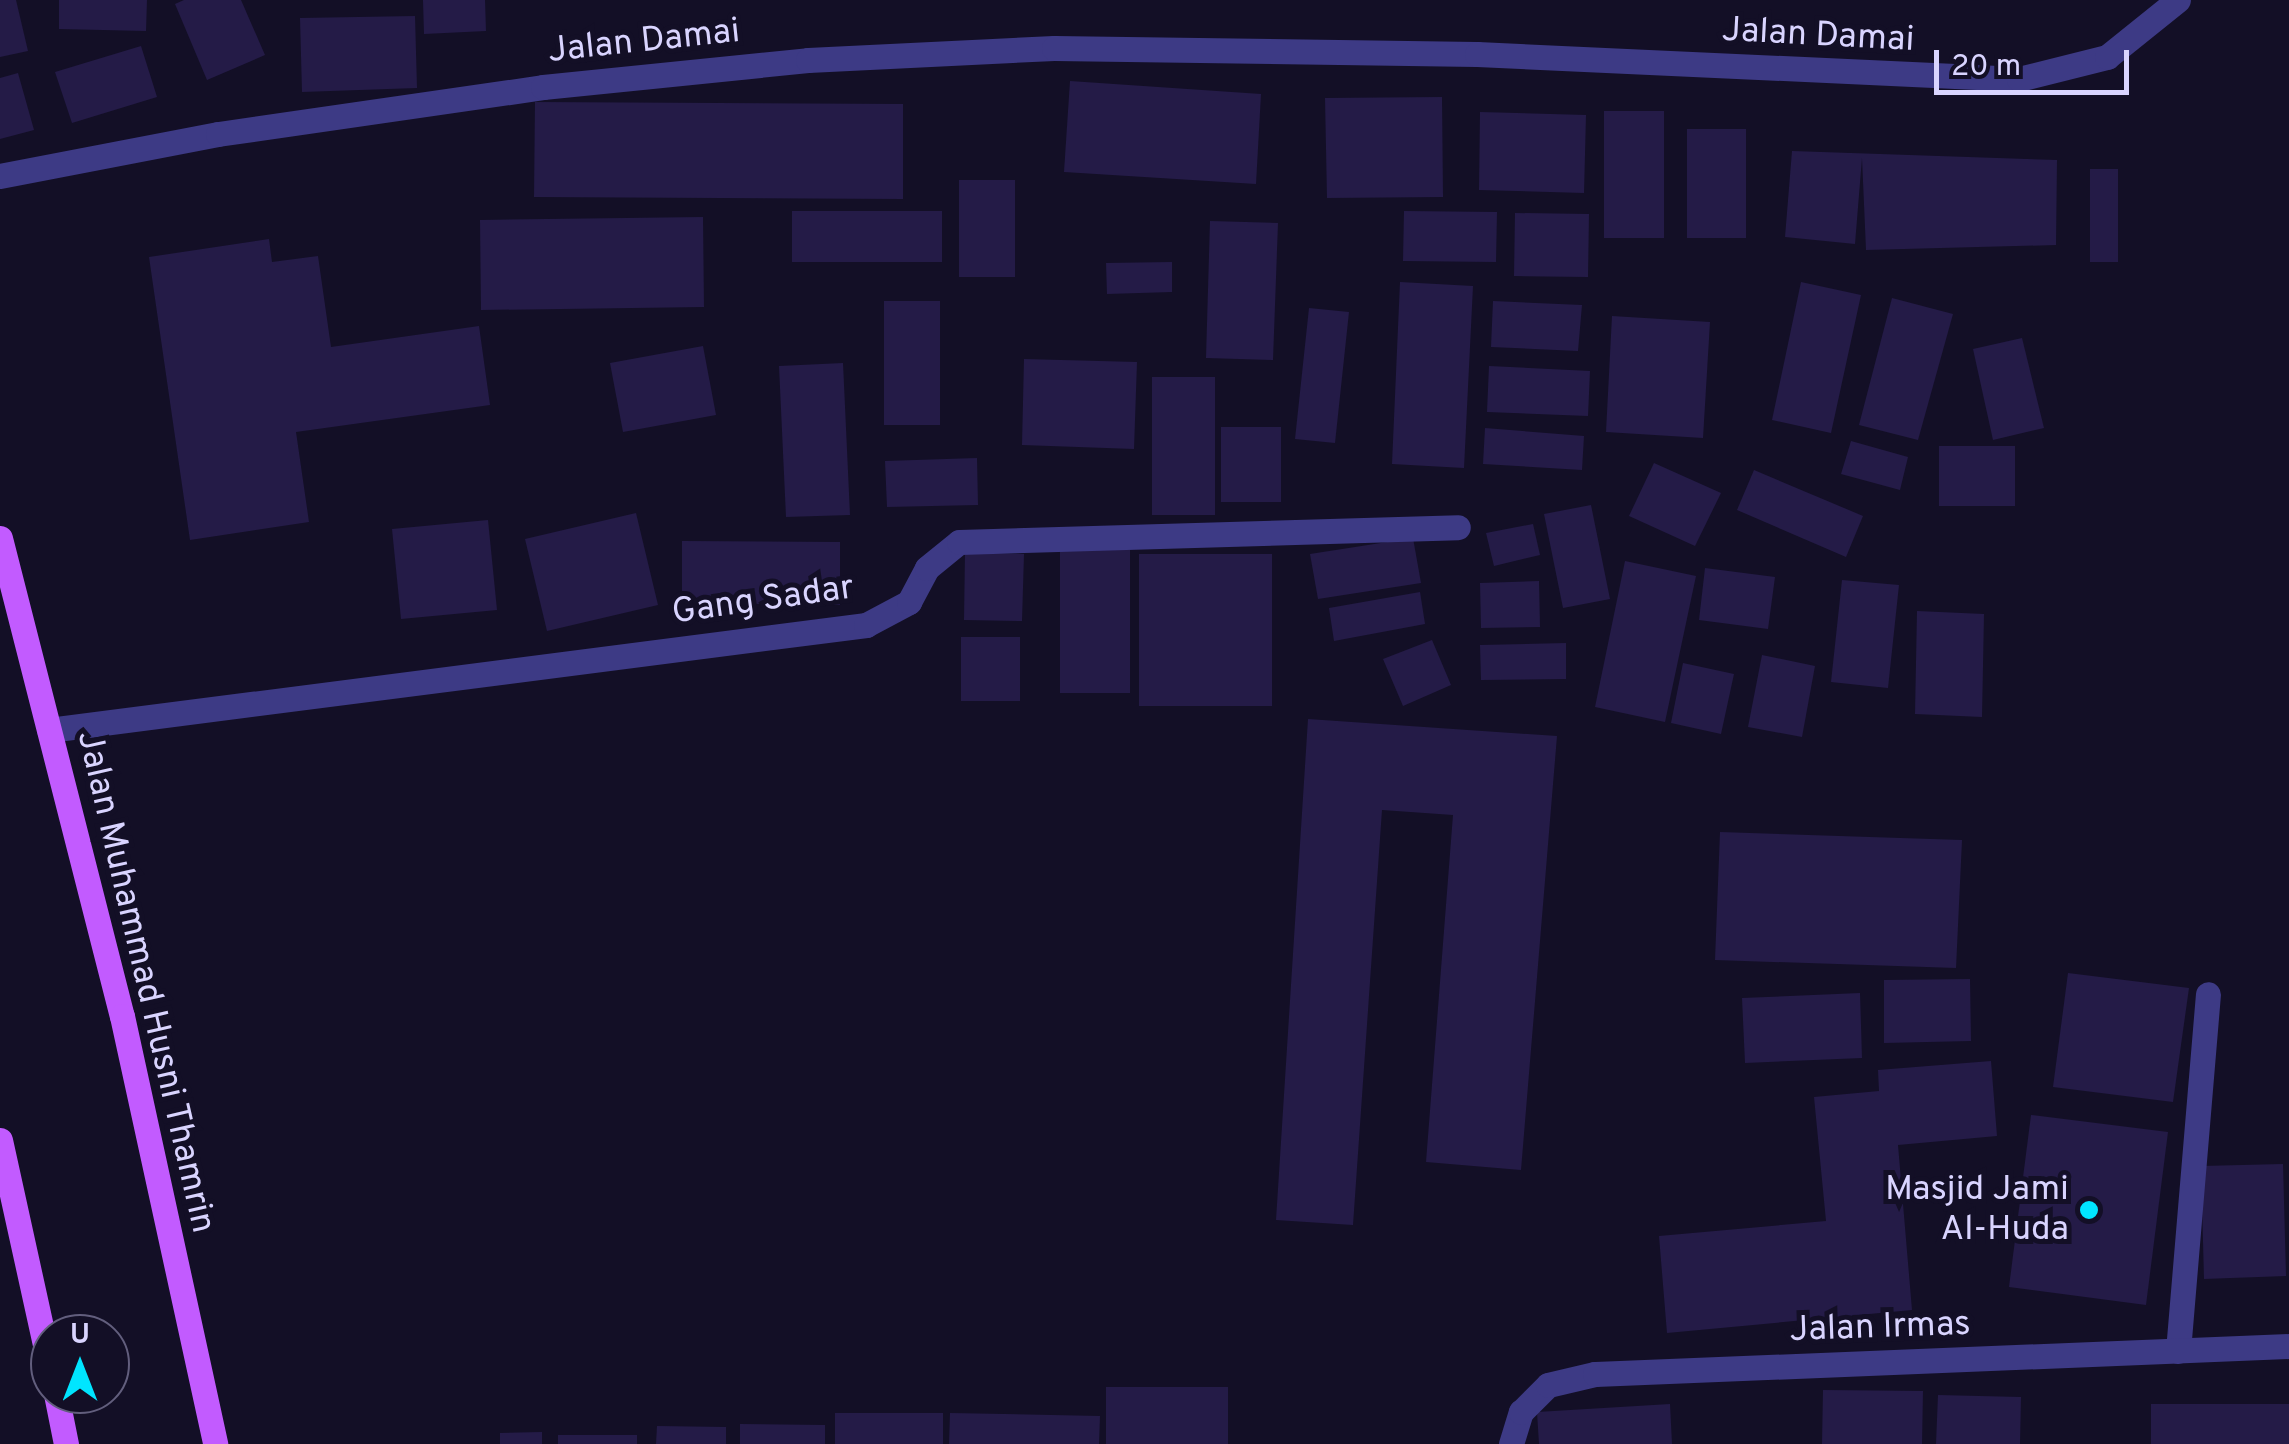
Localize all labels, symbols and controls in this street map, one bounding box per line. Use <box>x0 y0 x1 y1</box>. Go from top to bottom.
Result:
street label: Jalan Damai <box>1721 10 1915 62</box>
street label: Jalan Damai <box>546 11 742 73</box>
scale bar <box>1939 30 2134 92</box>
text: 20 m <box>1951 49 2021 86</box>
street label: Gang Sadar <box>669 567 857 635</box>
street label: Jalan Muhammad Husni Thamrin <box>67 726 223 1238</box>
place label: Masjid Jami Al-Huda <box>1885 1169 2069 1251</box>
marker: Masjid Jami Al-Huda <box>2078 1199 2100 1221</box>
street label: Jalan Irmas <box>1789 1304 1971 1352</box>
north arrow <box>30 1314 130 1414</box>
text: U <box>70 1318 90 1354</box>

